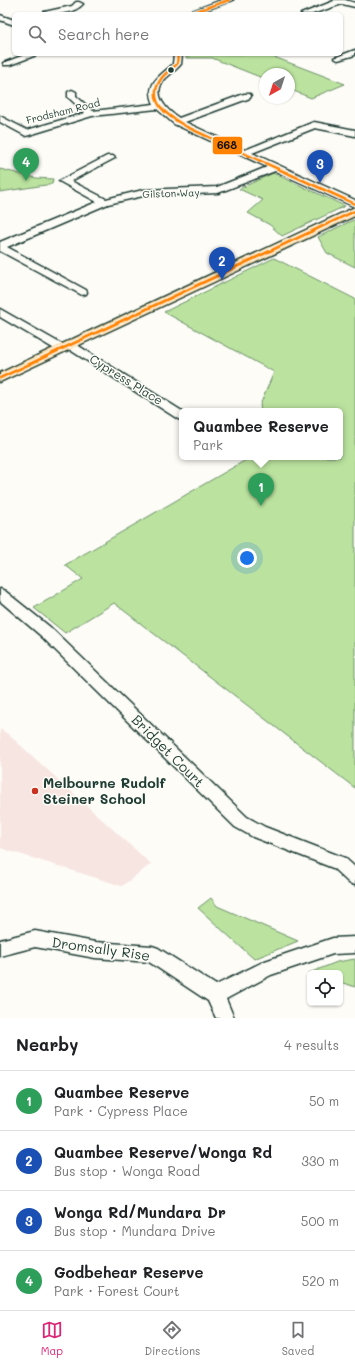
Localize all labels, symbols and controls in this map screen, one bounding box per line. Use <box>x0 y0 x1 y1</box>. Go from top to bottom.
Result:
search box <box>12 12 343 56</box>
icon: search <box>26 23 48 45</box>
text: Search here <box>58 24 149 44</box>
unlabelled marker <box>166 65 176 75</box>
north arrow <box>259 68 295 104</box>
street label: Frodsham Road <box>25 95 101 127</box>
line badge: 668 <box>212 136 243 155</box>
text: 668 <box>217 137 237 152</box>
pin: 4 <box>13 148 39 181</box>
pin: 3 <box>307 150 333 183</box>
street label: Gilston Way <box>142 185 200 201</box>
pin: 2 <box>209 247 235 280</box>
street label: Cypress Place <box>87 350 166 408</box>
popup <box>179 408 343 460</box>
text: Quambee Reserve <box>193 416 329 436</box>
text: Park <box>193 436 223 453</box>
pin: 1 <box>248 473 274 506</box>
your location <box>237 548 257 568</box>
street label: Bridget Court <box>128 710 209 791</box>
place label: Melbourne Rudolf Steiner School <box>43 773 166 808</box>
marker: Melbourne Rudolf Steiner School <box>30 786 40 796</box>
street label: Dromsally Rise <box>51 932 152 965</box>
map controls <box>307 970 343 1006</box>
button: locate <box>307 970 343 1006</box>
text: Nearby <box>16 1033 78 1055</box>
text: 4 results <box>284 1036 339 1053</box>
text: Quambee Reserve <box>54 1082 189 1102</box>
text: 1 <box>26 1092 32 1109</box>
text: 50 m <box>309 1092 339 1109</box>
text: Park · Cypress Place <box>54 1102 188 1119</box>
text: Quambee Reserve/Wonga Rd <box>54 1142 272 1162</box>
text: 2 <box>25 1152 33 1169</box>
text: 330 m <box>301 1152 339 1169</box>
text: Bus stop · Wonga Road <box>54 1162 200 1179</box>
text: Wonga Rd/Mundara Dr <box>54 1202 226 1222</box>
text: 3 <box>25 1212 33 1229</box>
text: 500 m <box>301 1212 339 1229</box>
text: Bus stop · Mundara Drive <box>54 1222 216 1239</box>
text: Godbehear Reserve <box>54 1262 203 1282</box>
text: 4 <box>25 1272 33 1289</box>
text: 520 m <box>302 1272 339 1289</box>
text: Park · Forest Court <box>54 1282 180 1299</box>
tab: Map <box>41 1319 63 1358</box>
tab: Directions <box>144 1319 200 1358</box>
tab: Saved <box>282 1319 314 1358</box>

